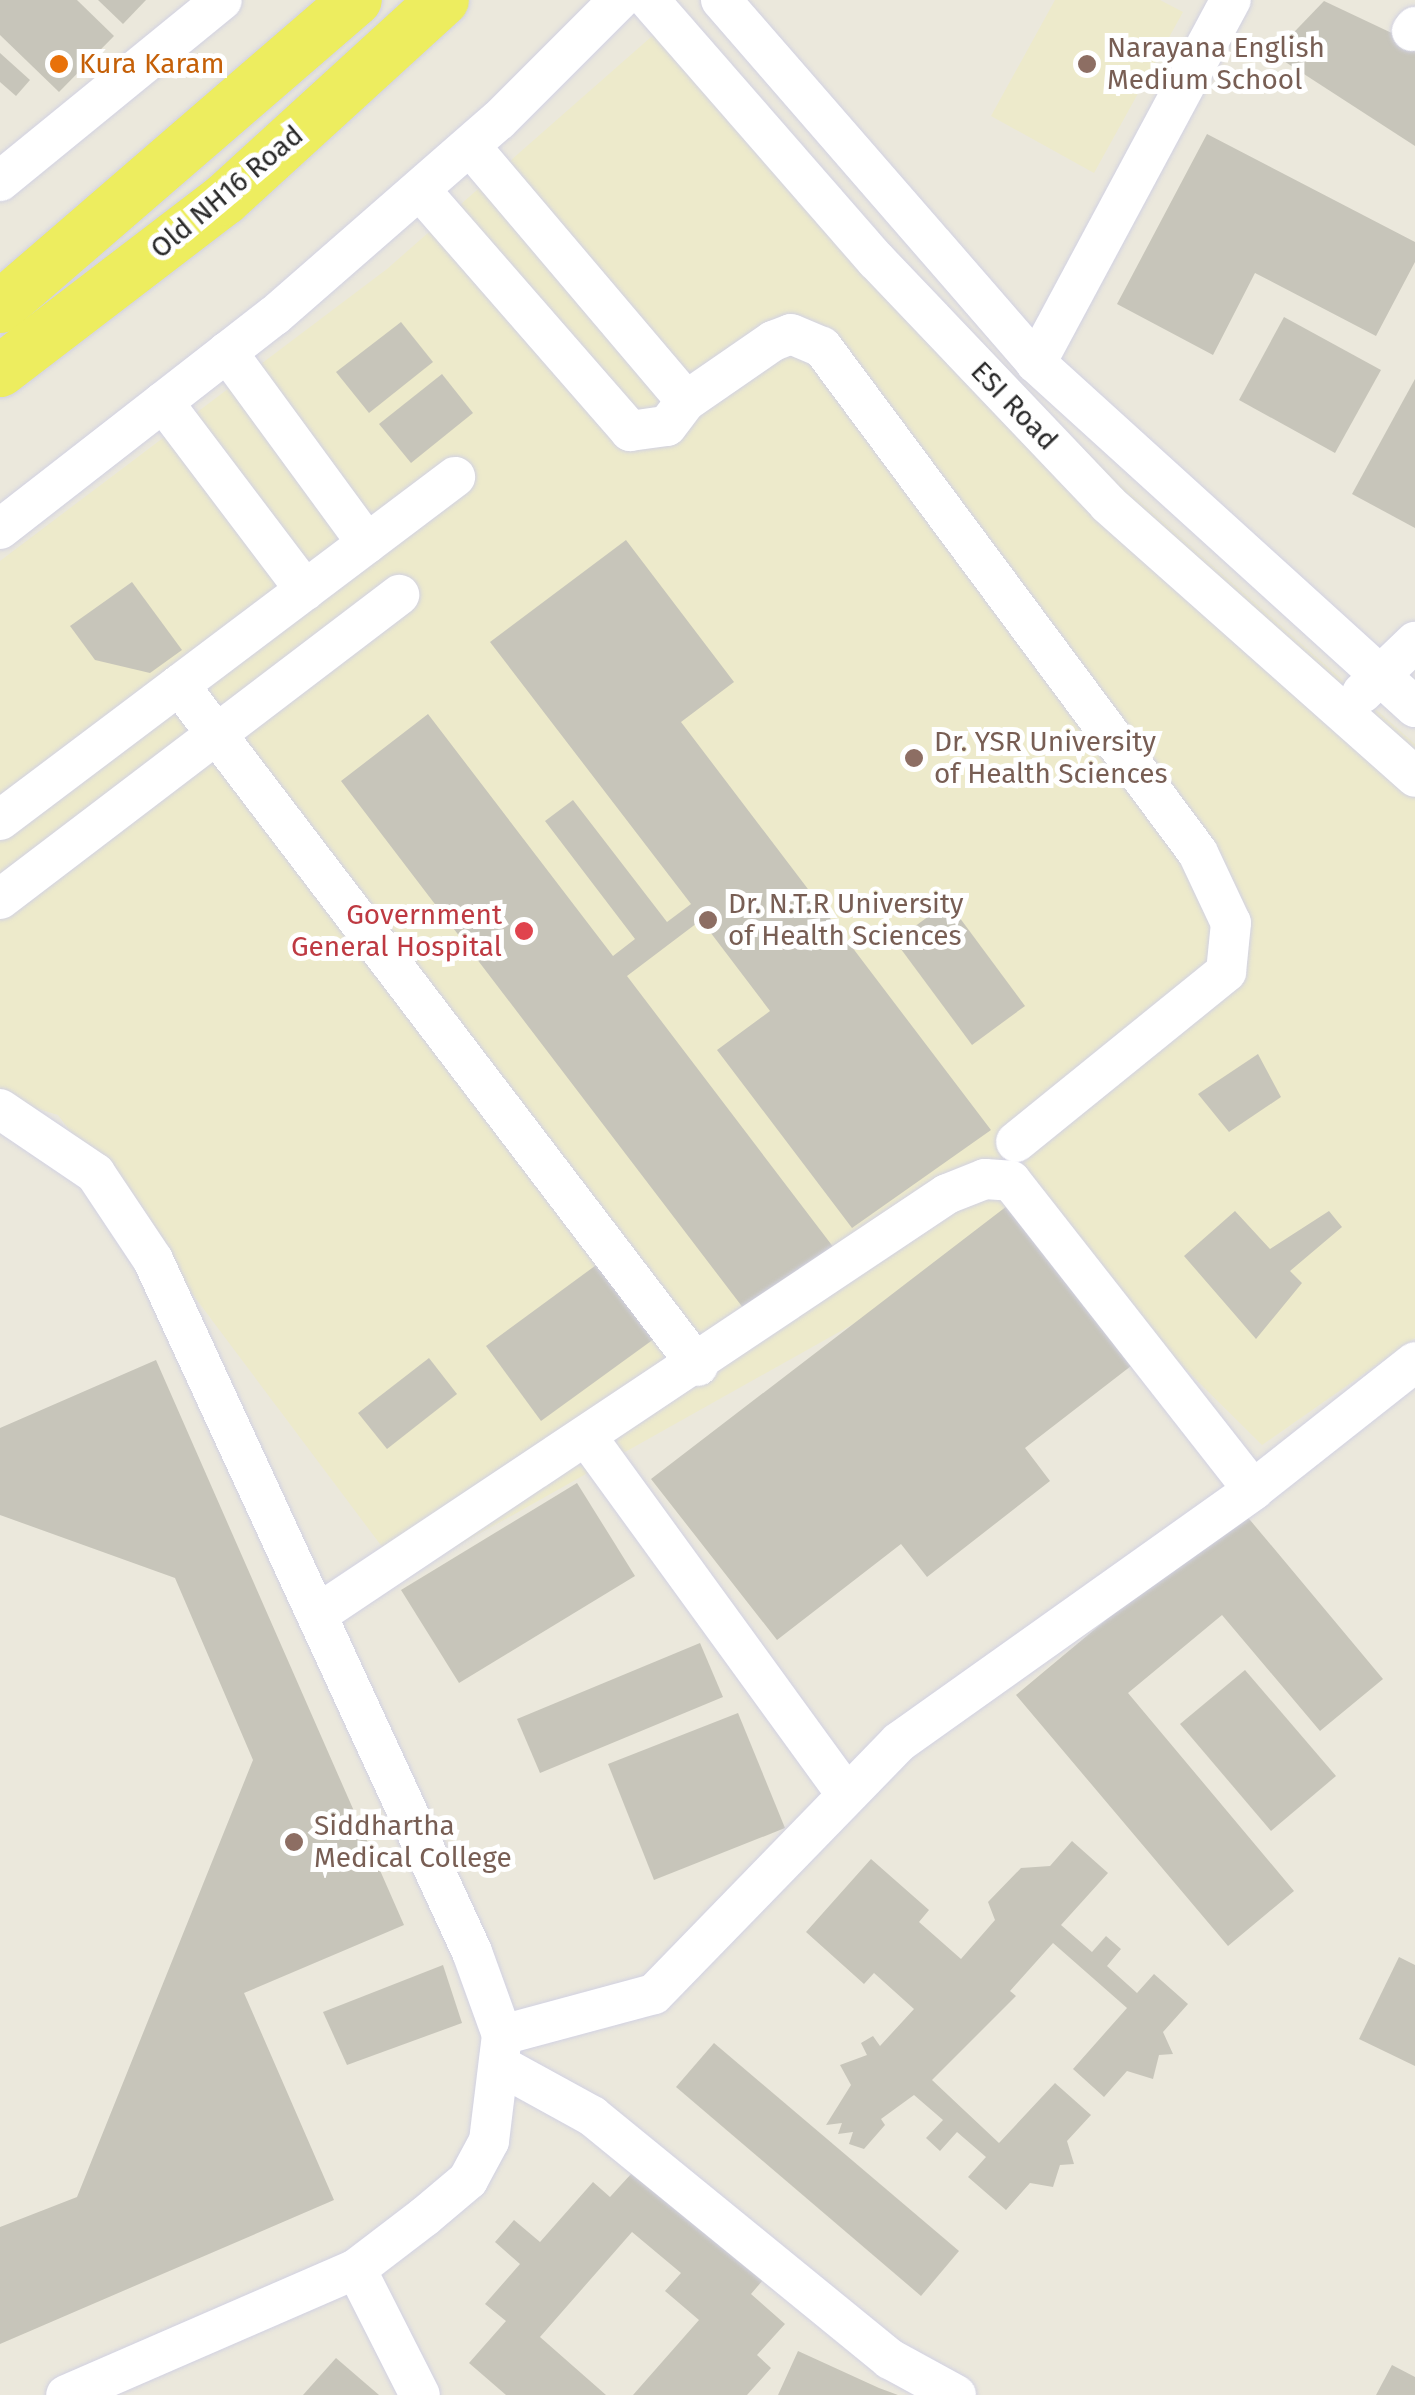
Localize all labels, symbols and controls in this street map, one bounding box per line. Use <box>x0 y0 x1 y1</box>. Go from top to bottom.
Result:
place label: Narayana English Medium School <box>1107 31 1325 97</box>
place label: Kura Karam <box>79 47 225 81</box>
marker: Kura Karam <box>48 53 70 75</box>
marker: Narayana English Medium School <box>1076 53 1098 75</box>
street label: Old NH16 Road <box>144 118 310 266</box>
street label: ESI Road <box>964 355 1064 457</box>
place label: Dr. YSR University of Health Sciences <box>934 725 1168 791</box>
marker: Dr. YSR University of Health Sciences <box>903 747 925 769</box>
place label: Dr. N.T.R University of Health Sciences <box>728 887 964 953</box>
place label: Government General Hospital <box>291 898 502 964</box>
marker: Dr. N.T.R University of Health Sciences <box>697 909 719 931</box>
marker: Government General Hospital <box>511 918 537 944</box>
place label: Siddhartha Medical College <box>314 1809 512 1875</box>
marker: Siddhartha Medical College <box>283 1831 305 1853</box>

